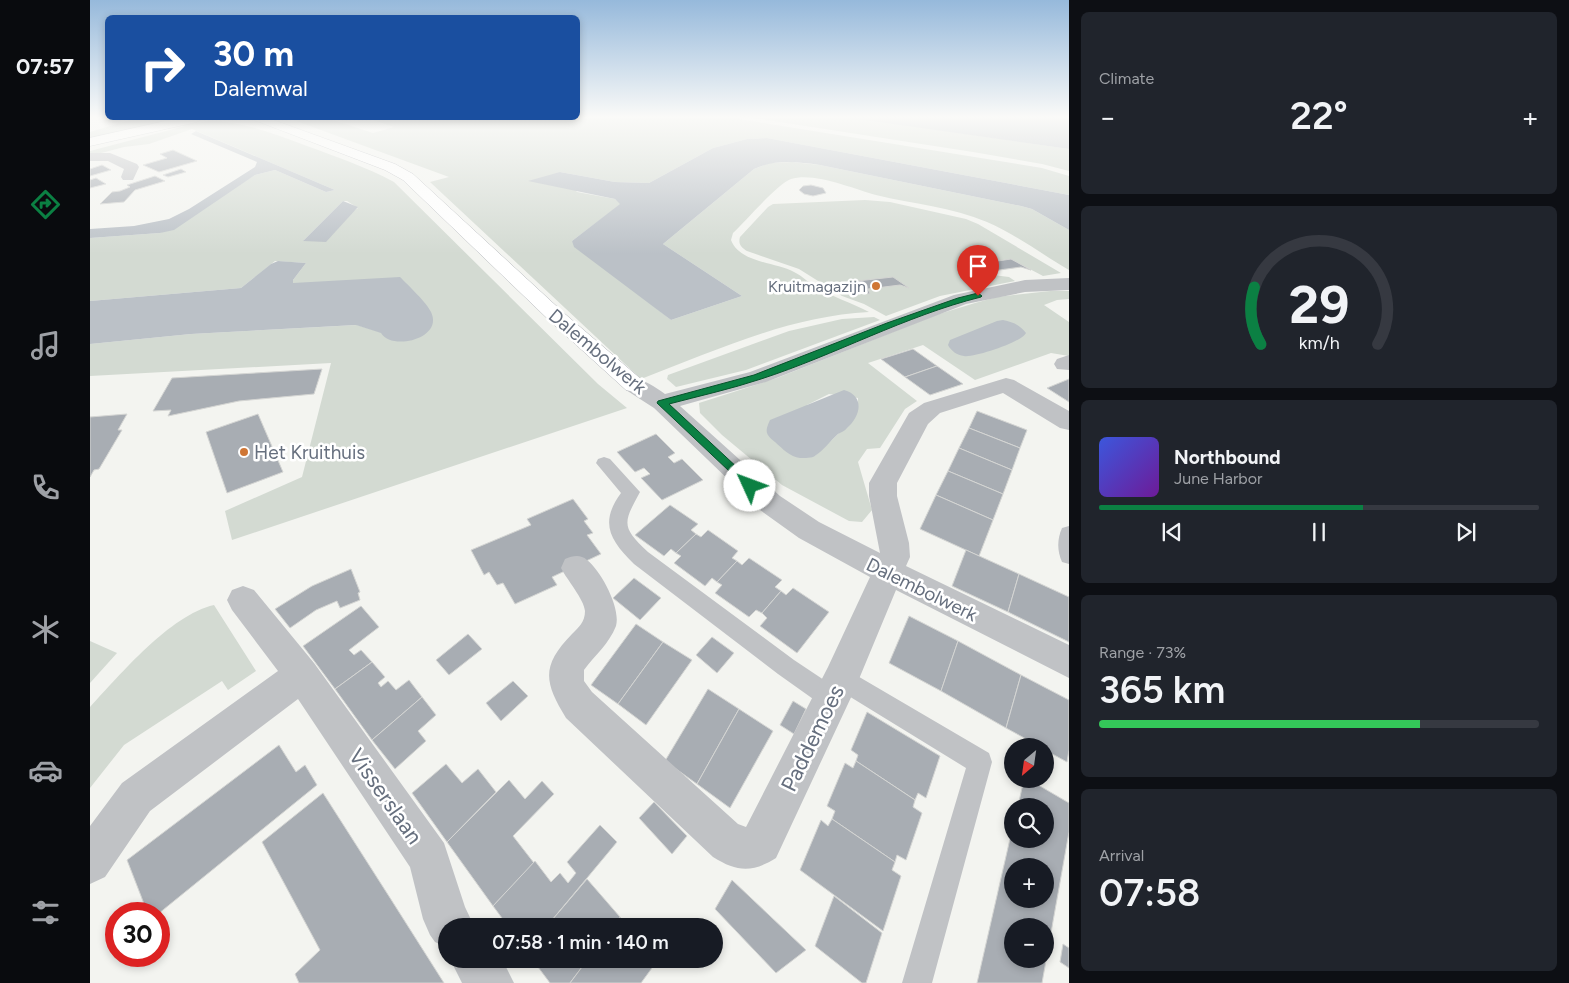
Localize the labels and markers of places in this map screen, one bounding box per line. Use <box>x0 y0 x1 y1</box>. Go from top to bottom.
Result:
pin <box>957 245 999 296</box>
place label: Kruitmagazijn <box>768 277 866 296</box>
marker: Kruitmagazijn <box>870 280 882 292</box>
place label: Het Kruithuis <box>254 441 365 464</box>
marker: Het Kruithuis <box>238 446 250 458</box>

